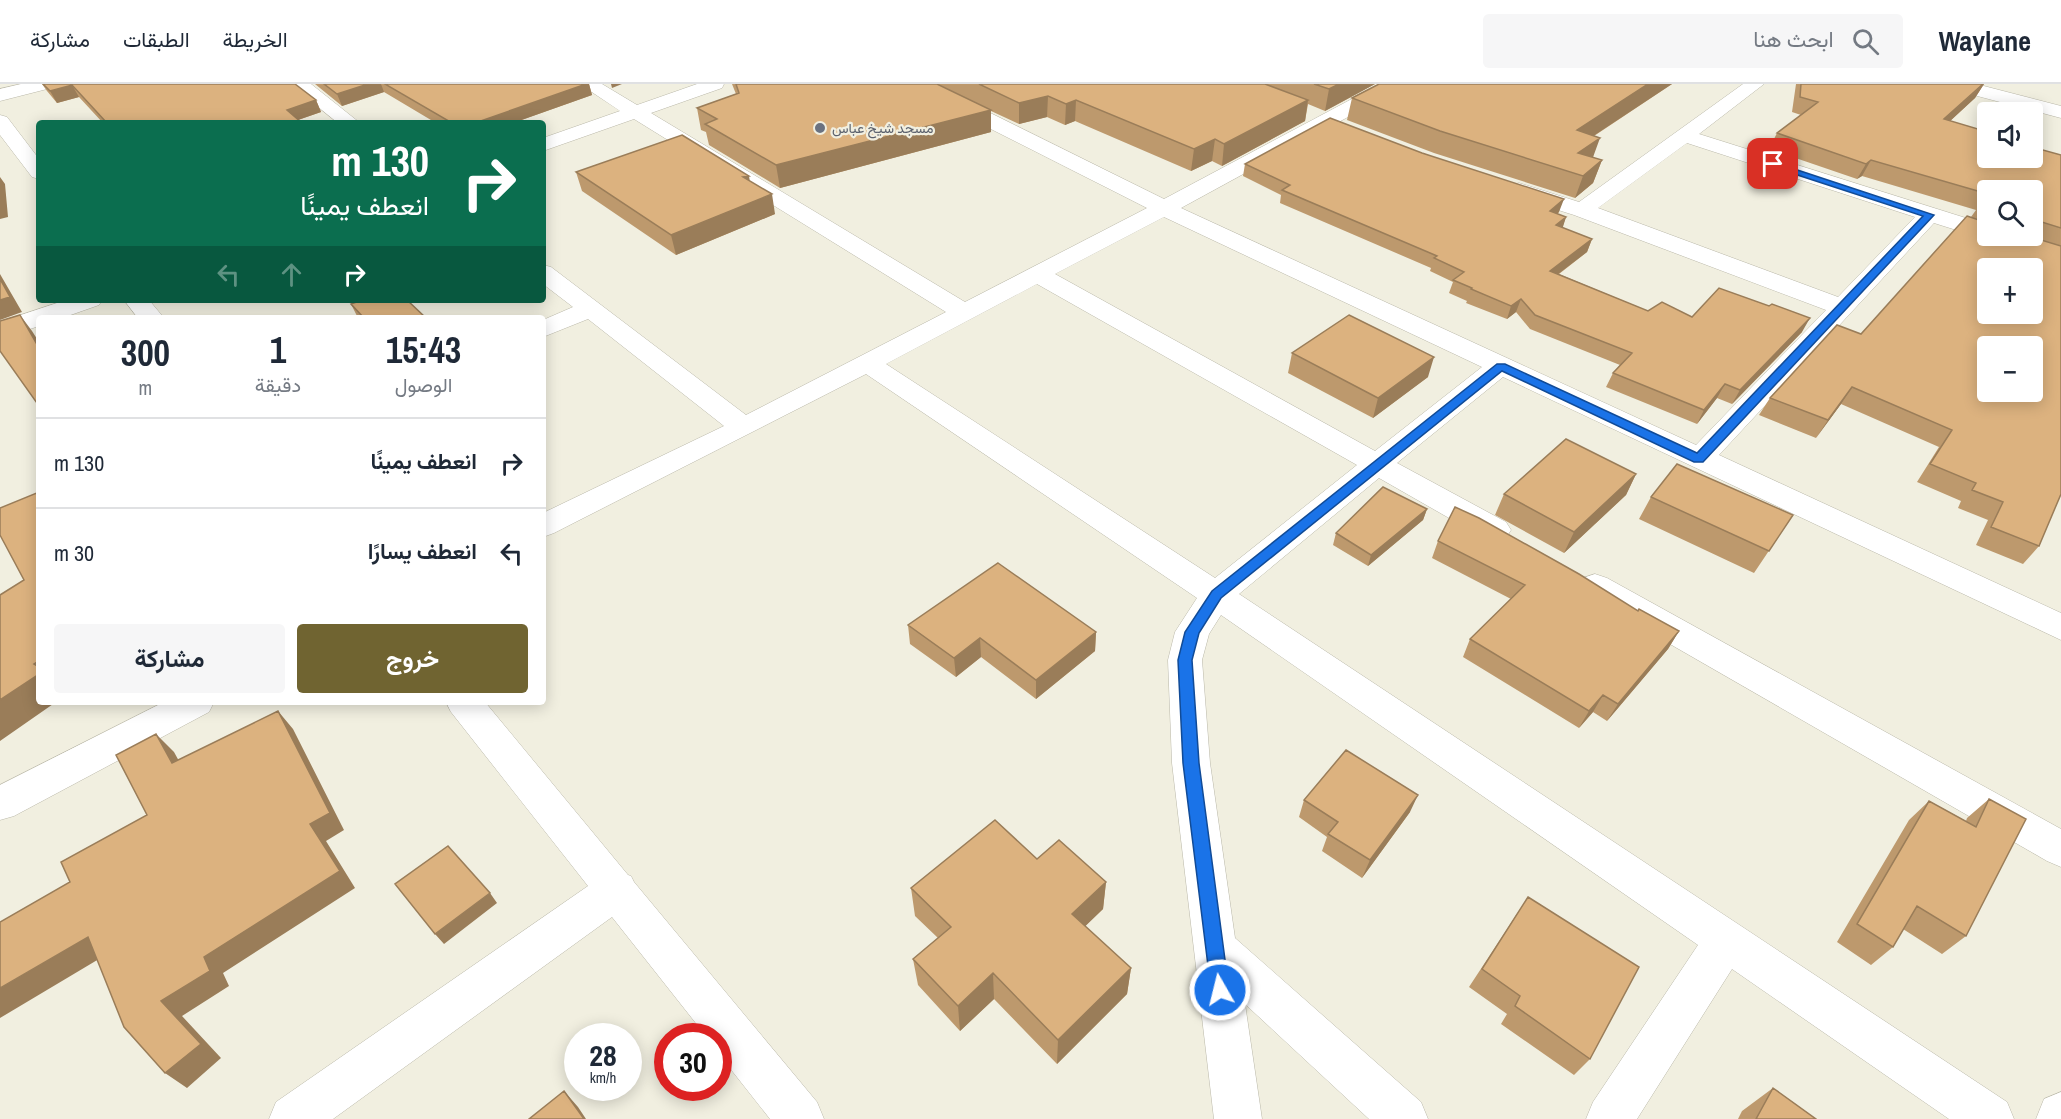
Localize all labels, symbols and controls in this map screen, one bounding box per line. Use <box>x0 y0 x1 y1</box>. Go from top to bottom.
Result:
search box <box>1483 14 1903 68</box>
text: Waylane <box>1939 22 2031 60</box>
text: ابحث هنا <box>1753 24 1834 54</box>
text: مشاركة <box>30 25 90 54</box>
text: الطبقات <box>123 25 190 54</box>
text: الخريطة <box>223 25 288 54</box>
icon: search <box>1849 25 1882 58</box>
map controls <box>1977 102 2043 402</box>
button: sound <box>1977 102 2043 168</box>
place label: مسجد شيخ عباس <box>832 119 934 139</box>
marker: مسجد شيخ عباس <box>813 121 827 135</box>
text: 130 m <box>331 133 429 189</box>
pin <box>1747 138 1798 189</box>
icon: right <box>450 144 528 222</box>
icon: arrive <box>1756 147 1789 180</box>
button: search <box>1977 180 2043 246</box>
text: انعطف يمينًا <box>300 187 429 223</box>
icon: left <box>212 258 245 291</box>
icon: ahead <box>275 258 308 291</box>
icon: right <box>338 258 371 291</box>
button: + <box>1977 258 2043 324</box>
text: 1 <box>270 326 286 374</box>
text: 15:43 <box>386 326 461 374</box>
text: 300 <box>121 329 170 377</box>
button: − <box>1977 336 2043 402</box>
text: دقيقة <box>255 371 301 398</box>
text: الوصول <box>395 371 452 398</box>
text: m <box>139 374 152 401</box>
text: انعطف يمينًا <box>371 446 477 476</box>
icon: right <box>495 447 528 480</box>
text: 130 m <box>54 448 104 478</box>
text: انعطف يسارًا <box>368 536 477 566</box>
icon: left <box>495 537 528 570</box>
text: 30 m <box>54 538 94 568</box>
button: مشاركة <box>54 624 285 693</box>
button: خروج <box>297 624 528 693</box>
position arrow <box>1188 958 1252 1022</box>
speed limit sign: 30 <box>654 1023 732 1101</box>
text: 28 <box>589 1035 617 1075</box>
text: km/h <box>590 1067 616 1088</box>

